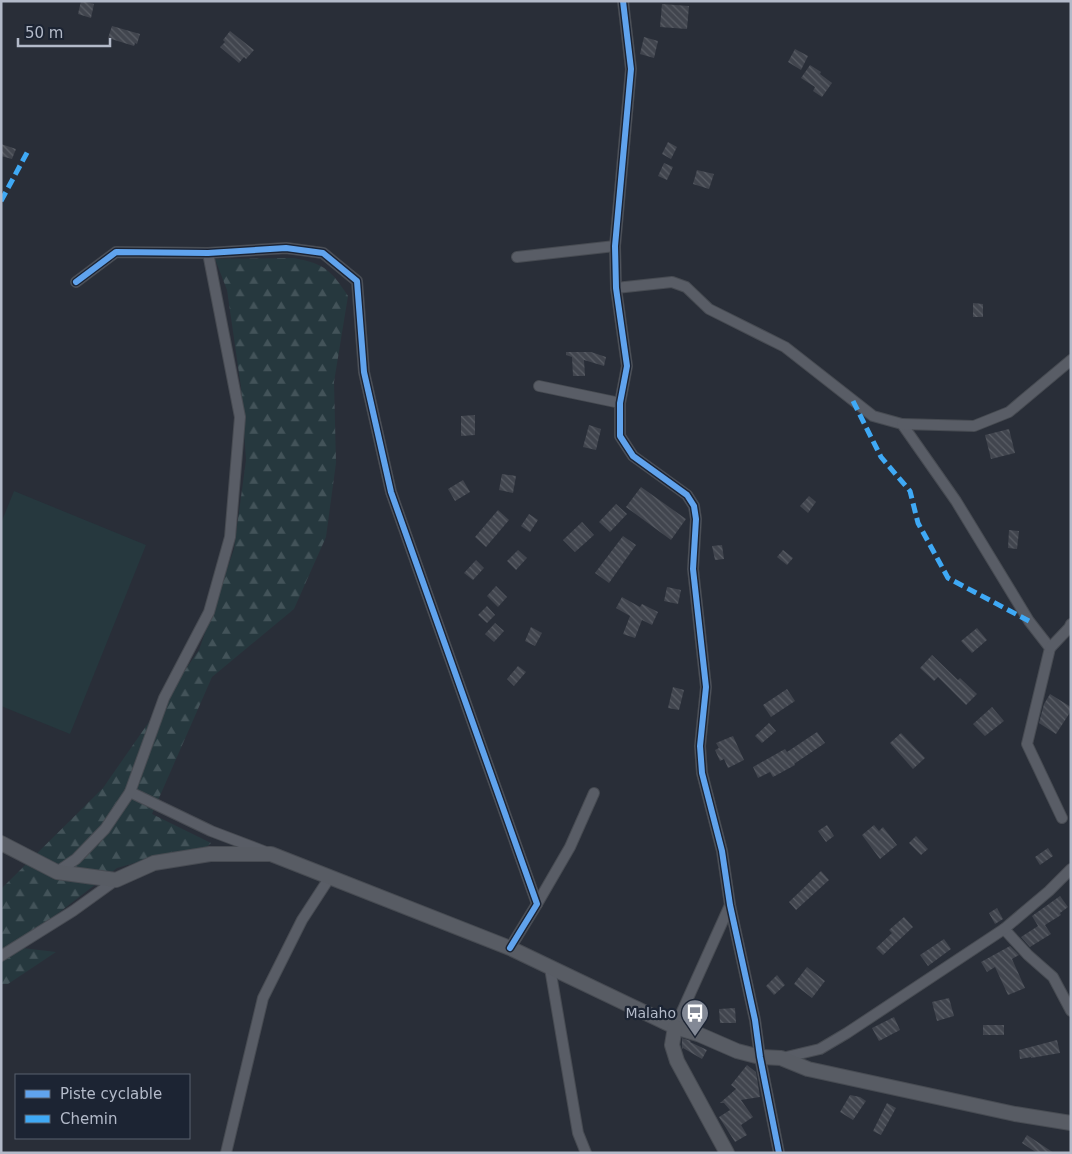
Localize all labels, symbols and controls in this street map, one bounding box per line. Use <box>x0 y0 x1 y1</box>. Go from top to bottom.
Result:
scale bar <box>18 15 110 47</box>
text: 50 m <box>25 24 63 42</box>
bus stop icon: Malaho <box>680 998 710 1037</box>
place label: Malaho <box>625 1005 676 1021</box>
legend <box>15 1074 190 1139</box>
text: Piste cyclable <box>60 1085 162 1103</box>
text: Chemin <box>60 1110 118 1128</box>

